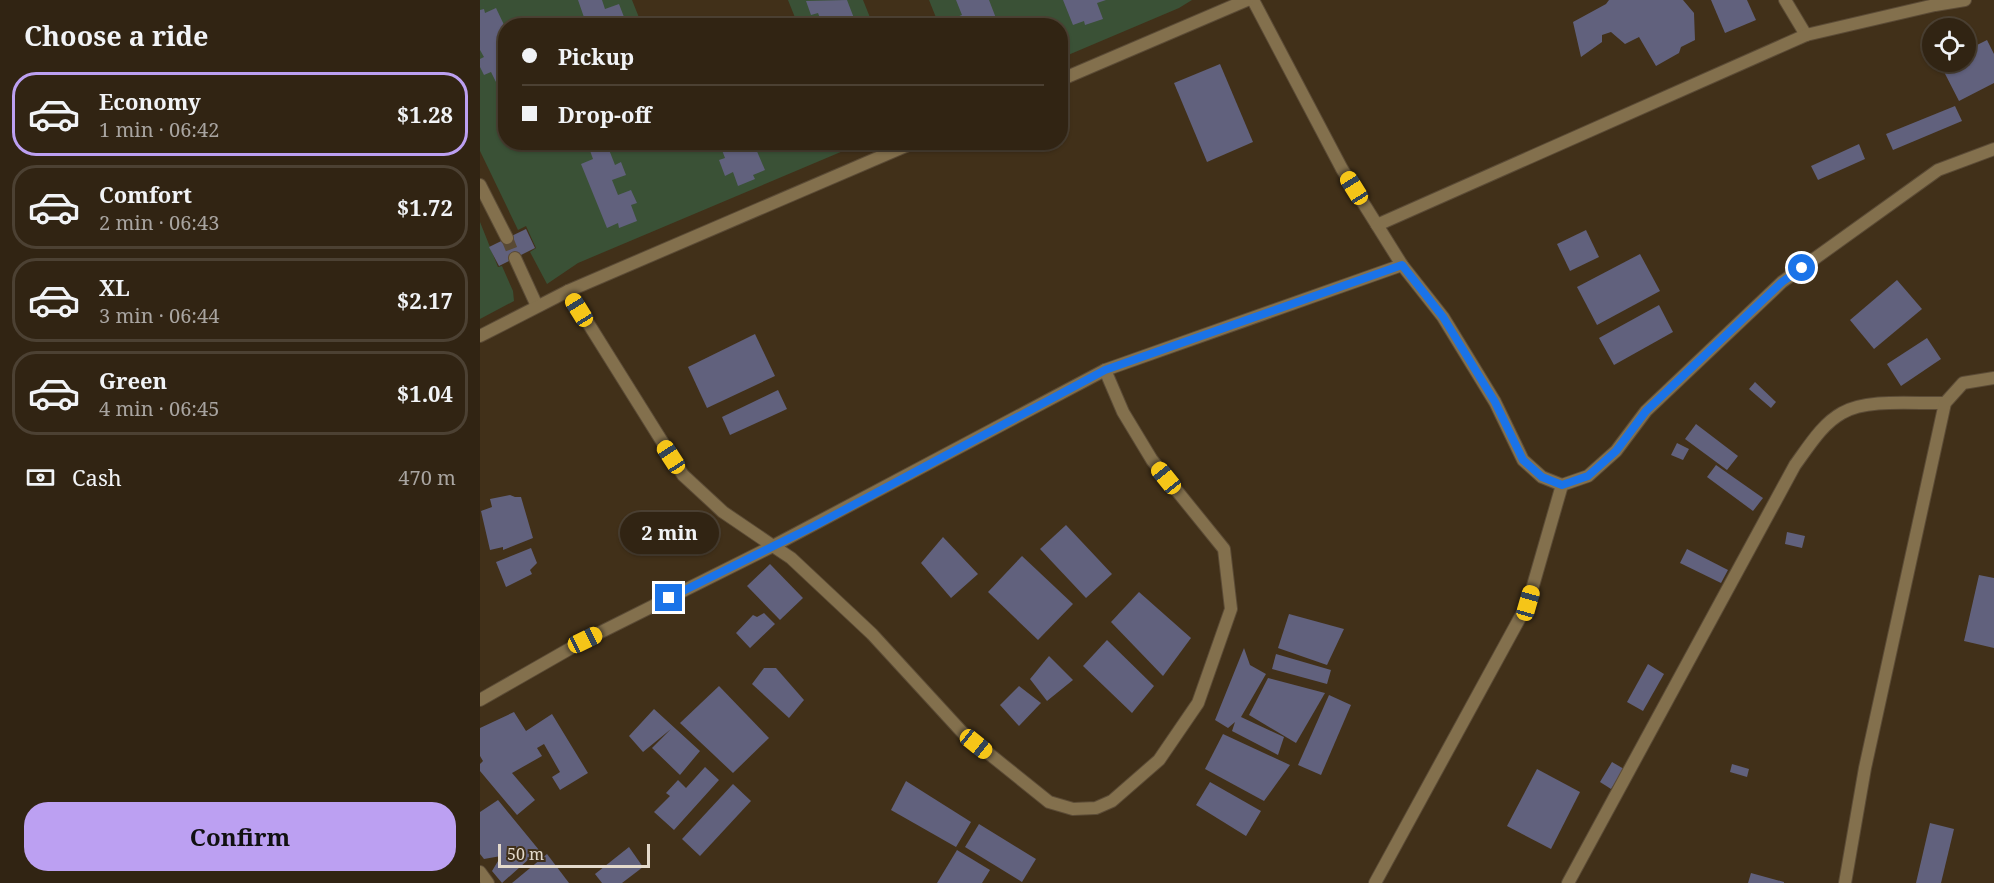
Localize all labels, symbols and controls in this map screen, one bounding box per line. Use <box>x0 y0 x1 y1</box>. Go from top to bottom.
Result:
text: Choose a ride <box>24 17 209 54</box>
map controls <box>1922 18 1976 72</box>
button: locate <box>1922 18 1976 72</box>
text: Pickup <box>558 41 634 71</box>
text: Economy <box>99 86 201 116</box>
icon: car <box>27 87 81 141</box>
text: $1.28 <box>397 99 453 129</box>
text: Drop-off <box>558 99 651 129</box>
text: 1 min · 06:42 <box>99 116 219 143</box>
car <box>1337 168 1371 208</box>
text: Comfort <box>99 179 192 209</box>
icon: car <box>27 180 81 234</box>
text: $1.72 <box>397 192 453 222</box>
text: 2 min · 06:43 <box>99 209 219 236</box>
route start <box>1788 254 1815 281</box>
text: XL <box>99 272 130 302</box>
icon: car <box>27 273 81 327</box>
text: $2.17 <box>397 285 453 315</box>
car <box>562 290 596 330</box>
text: 3 min · 06:44 <box>99 302 219 329</box>
text: Green <box>99 365 167 395</box>
icon: car <box>27 366 81 420</box>
text: $1.04 <box>397 378 453 408</box>
text: 4 min · 06:45 <box>99 395 219 422</box>
car <box>654 437 688 477</box>
car <box>1148 458 1184 498</box>
icon: cash <box>24 461 57 494</box>
text: Cash <box>72 462 122 492</box>
text: 470 m <box>398 464 456 491</box>
callout: 2 min <box>620 511 718 553</box>
text: 2 min <box>641 519 698 546</box>
car <box>1514 583 1542 623</box>
route end <box>655 584 682 611</box>
car <box>565 624 605 656</box>
car <box>956 726 996 762</box>
button: Confirm <box>24 802 456 871</box>
scale bar <box>498 841 650 868</box>
text: 50 m <box>507 843 544 865</box>

